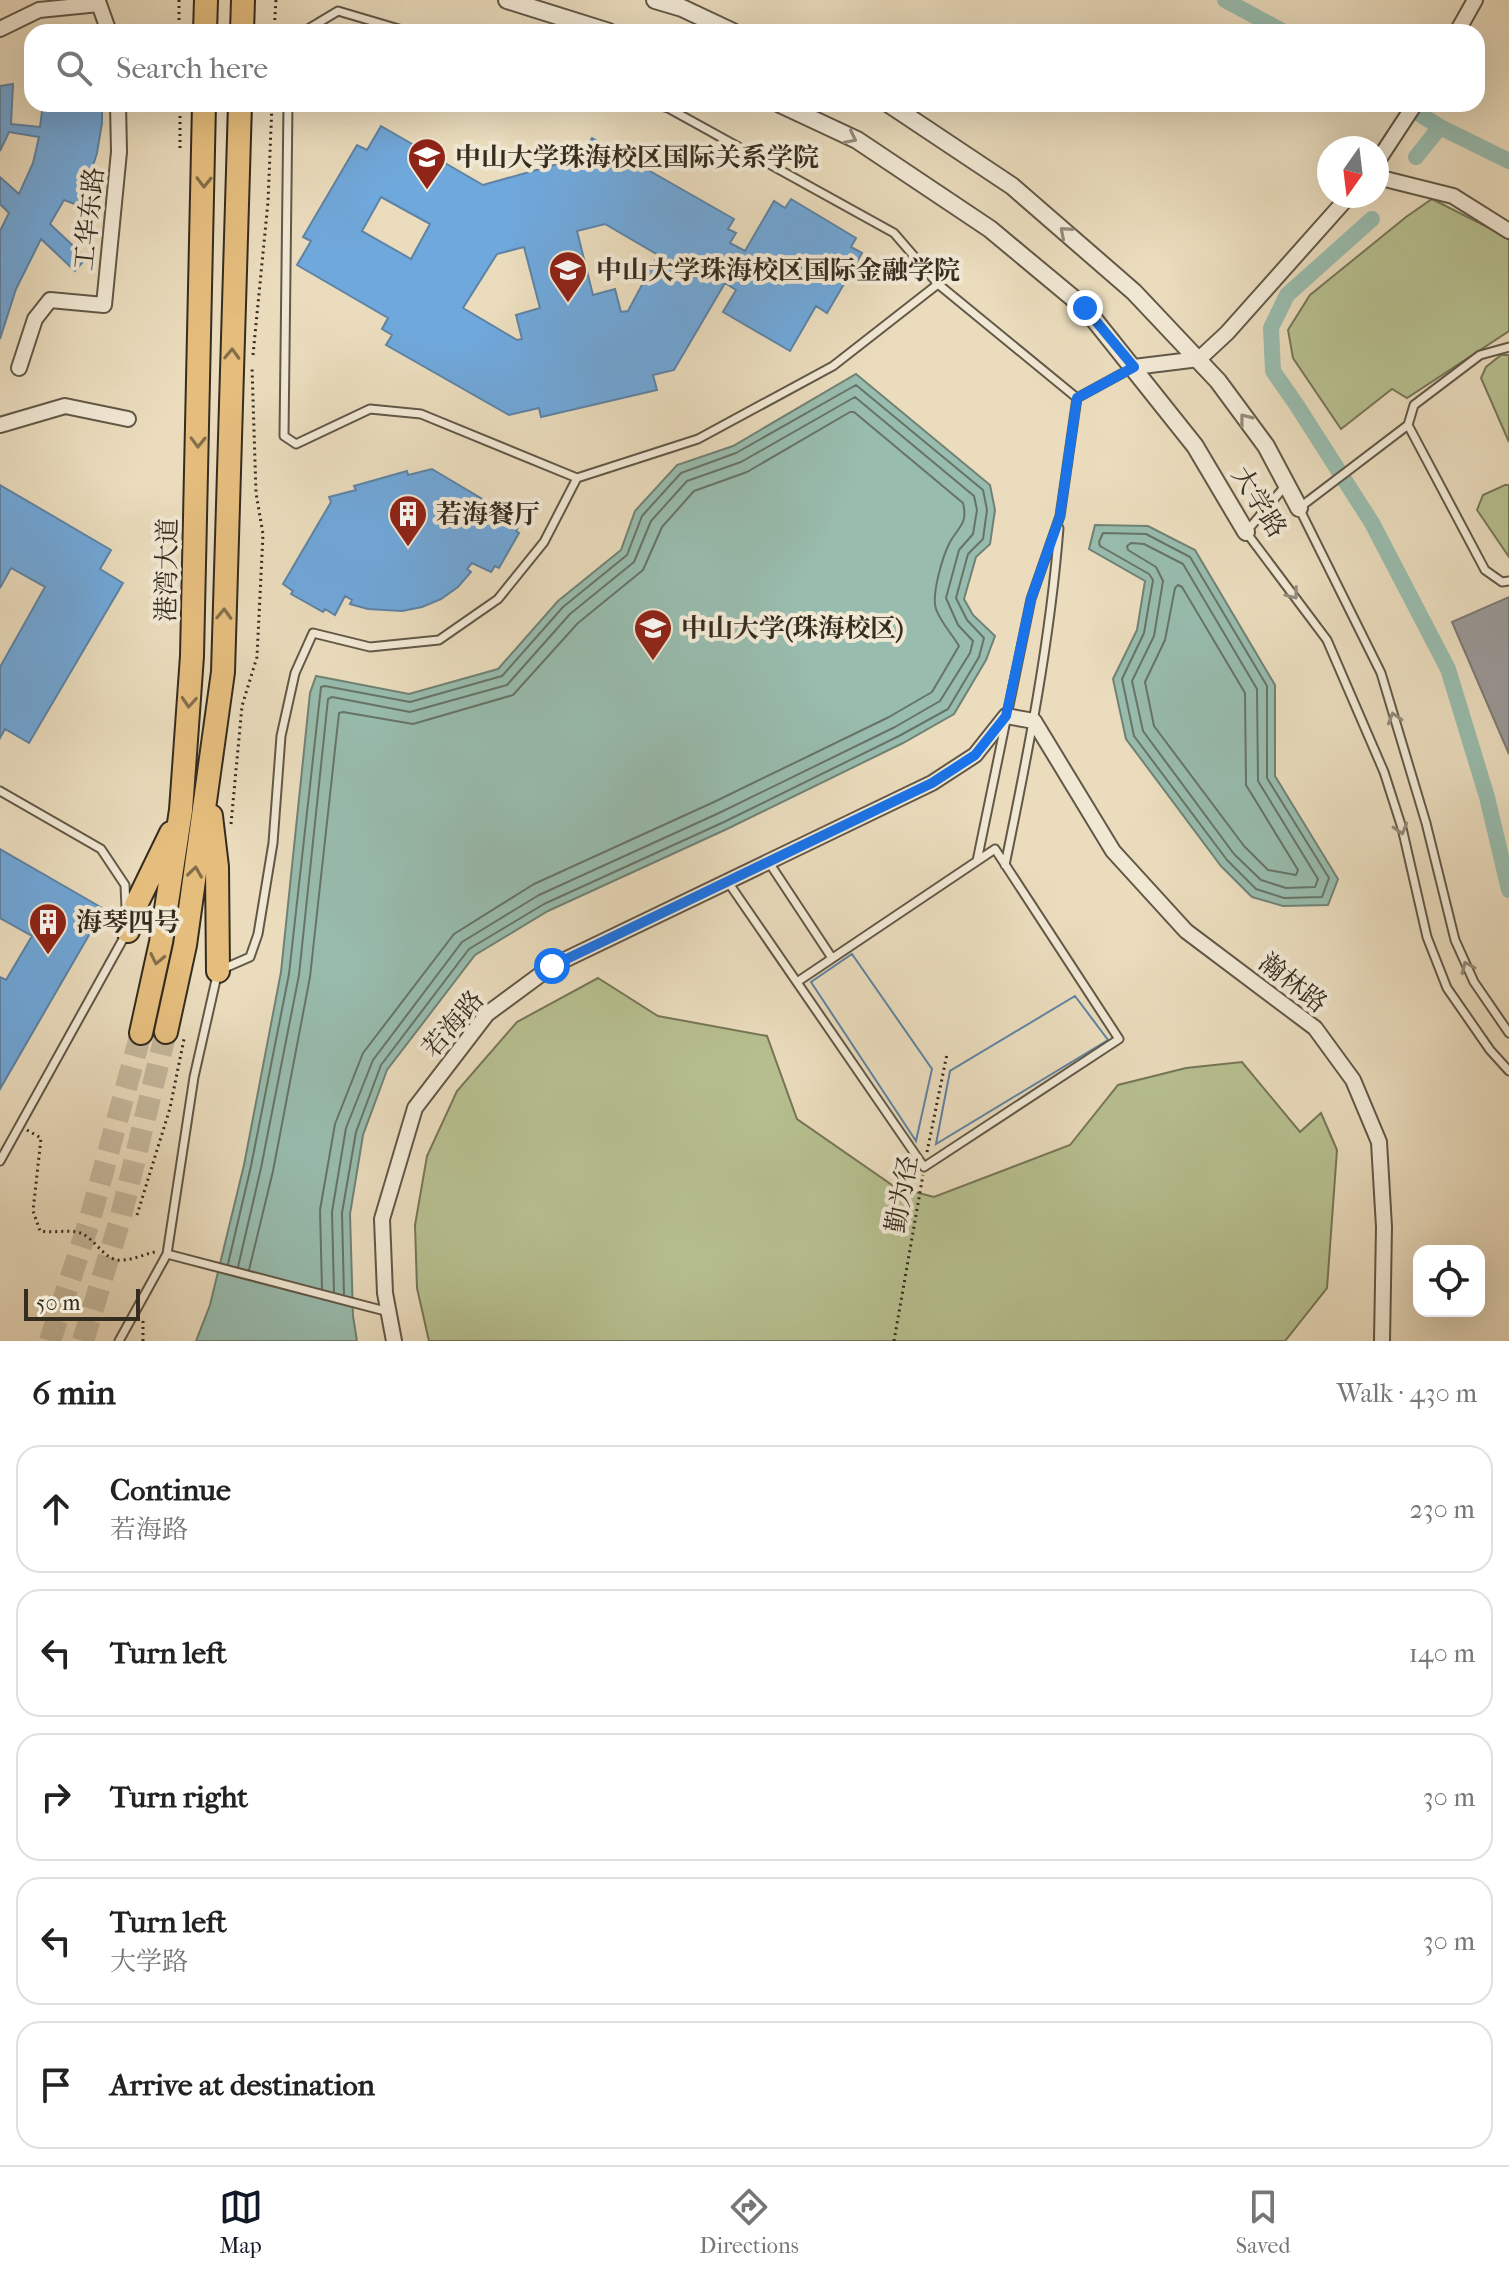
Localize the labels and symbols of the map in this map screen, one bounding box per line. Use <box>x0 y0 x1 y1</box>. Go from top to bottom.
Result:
one-way arrow <box>842 128 857 143</box>
school or university icon: 中山大学珠海校区国际关系学院 <box>406 136 448 191</box>
north arrow <box>1317 136 1389 208</box>
place label: 中山大学珠海校区国际关系学院 <box>455 142 819 173</box>
street label: 工华东路 <box>68 166 110 272</box>
one-way arrow <box>195 176 213 189</box>
one-way arrow <box>1060 227 1075 242</box>
school or university icon: 中山大学珠海校区国际金融学院 <box>547 249 589 304</box>
place label: 中山大学珠海校区国际金融学院 <box>596 255 960 286</box>
route end <box>1067 290 1103 326</box>
one-way arrow <box>223 347 241 360</box>
one-way arrow <box>1240 413 1254 428</box>
one-way arrow <box>189 436 206 449</box>
street label: 大学路 <box>1225 461 1293 543</box>
building icon: 若海餐厅 <box>387 493 429 548</box>
place label: 若海餐厅 <box>436 499 540 530</box>
street label: 港湾大道 <box>151 518 183 622</box>
one-way arrow <box>1284 585 1298 600</box>
one-way arrow <box>216 607 233 620</box>
school or university icon: 中山大学(珠海校区) <box>632 607 674 662</box>
place label: 中山大学(珠海校区) <box>681 613 903 644</box>
one-way arrow <box>181 696 198 709</box>
one-way arrow <box>1387 711 1403 725</box>
one-way arrow <box>1392 821 1409 835</box>
one-way arrow <box>186 866 203 879</box>
building icon: 海琴四号 <box>27 901 69 956</box>
place label: 海琴四号 <box>76 907 180 938</box>
street label: 瀚林路 <box>1253 947 1333 1019</box>
route start <box>534 948 570 984</box>
one-way arrow <box>149 952 166 966</box>
one-way arrow <box>1461 961 1477 975</box>
street label: 若海路 <box>416 984 490 1064</box>
street label: 勤为径 <box>880 1153 924 1235</box>
scale bar <box>24 1285 140 1321</box>

